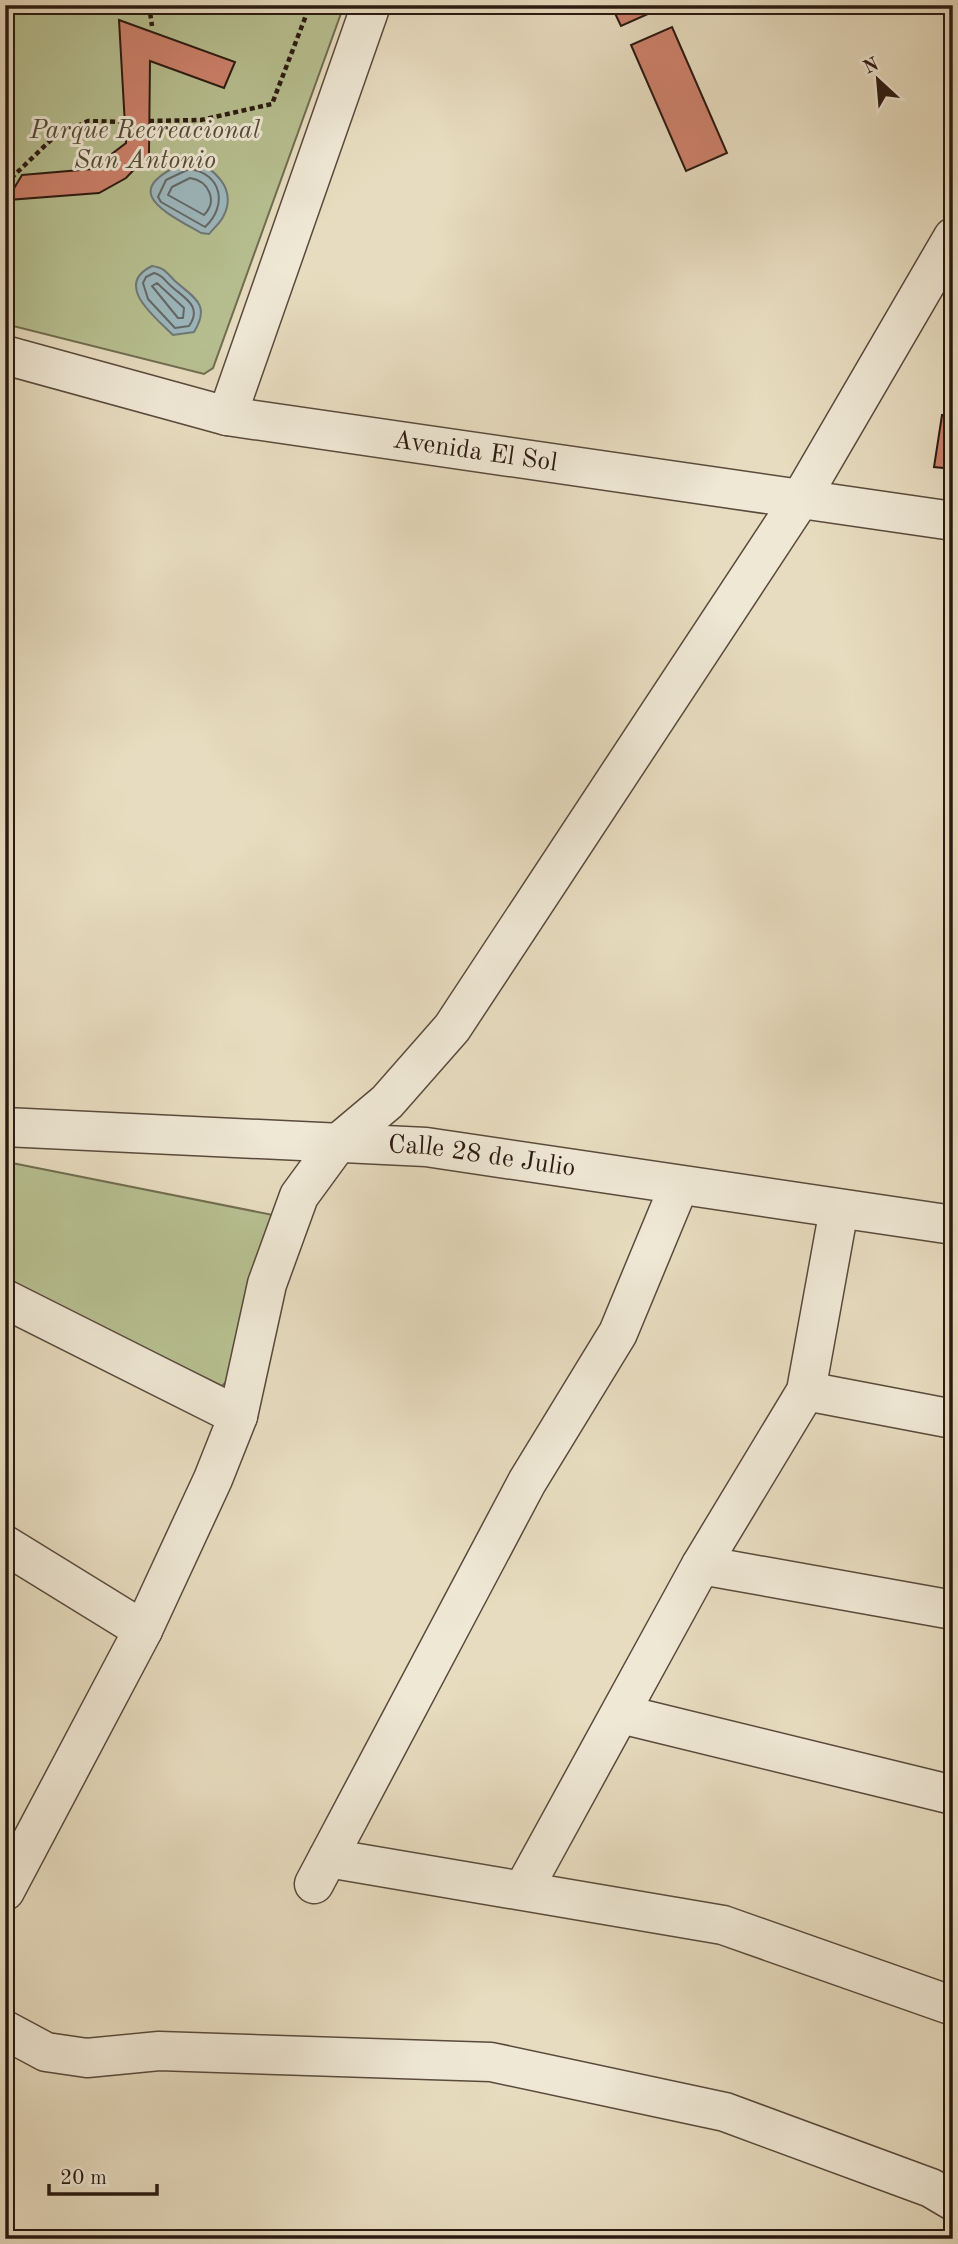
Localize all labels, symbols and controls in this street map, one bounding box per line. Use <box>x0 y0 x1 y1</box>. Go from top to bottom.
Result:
north arrow <box>842 46 912 116</box>
text: N <box>861 55 883 79</box>
park label: Parque Recreacional San Antonio <box>29 118 261 174</box>
street label: Avenida El Sol <box>391 427 559 477</box>
street label: Calle 28 de Julio <box>388 1132 577 1182</box>
scale bar <box>49 2153 158 2197</box>
text: 20 m <box>60 2168 107 2189</box>

